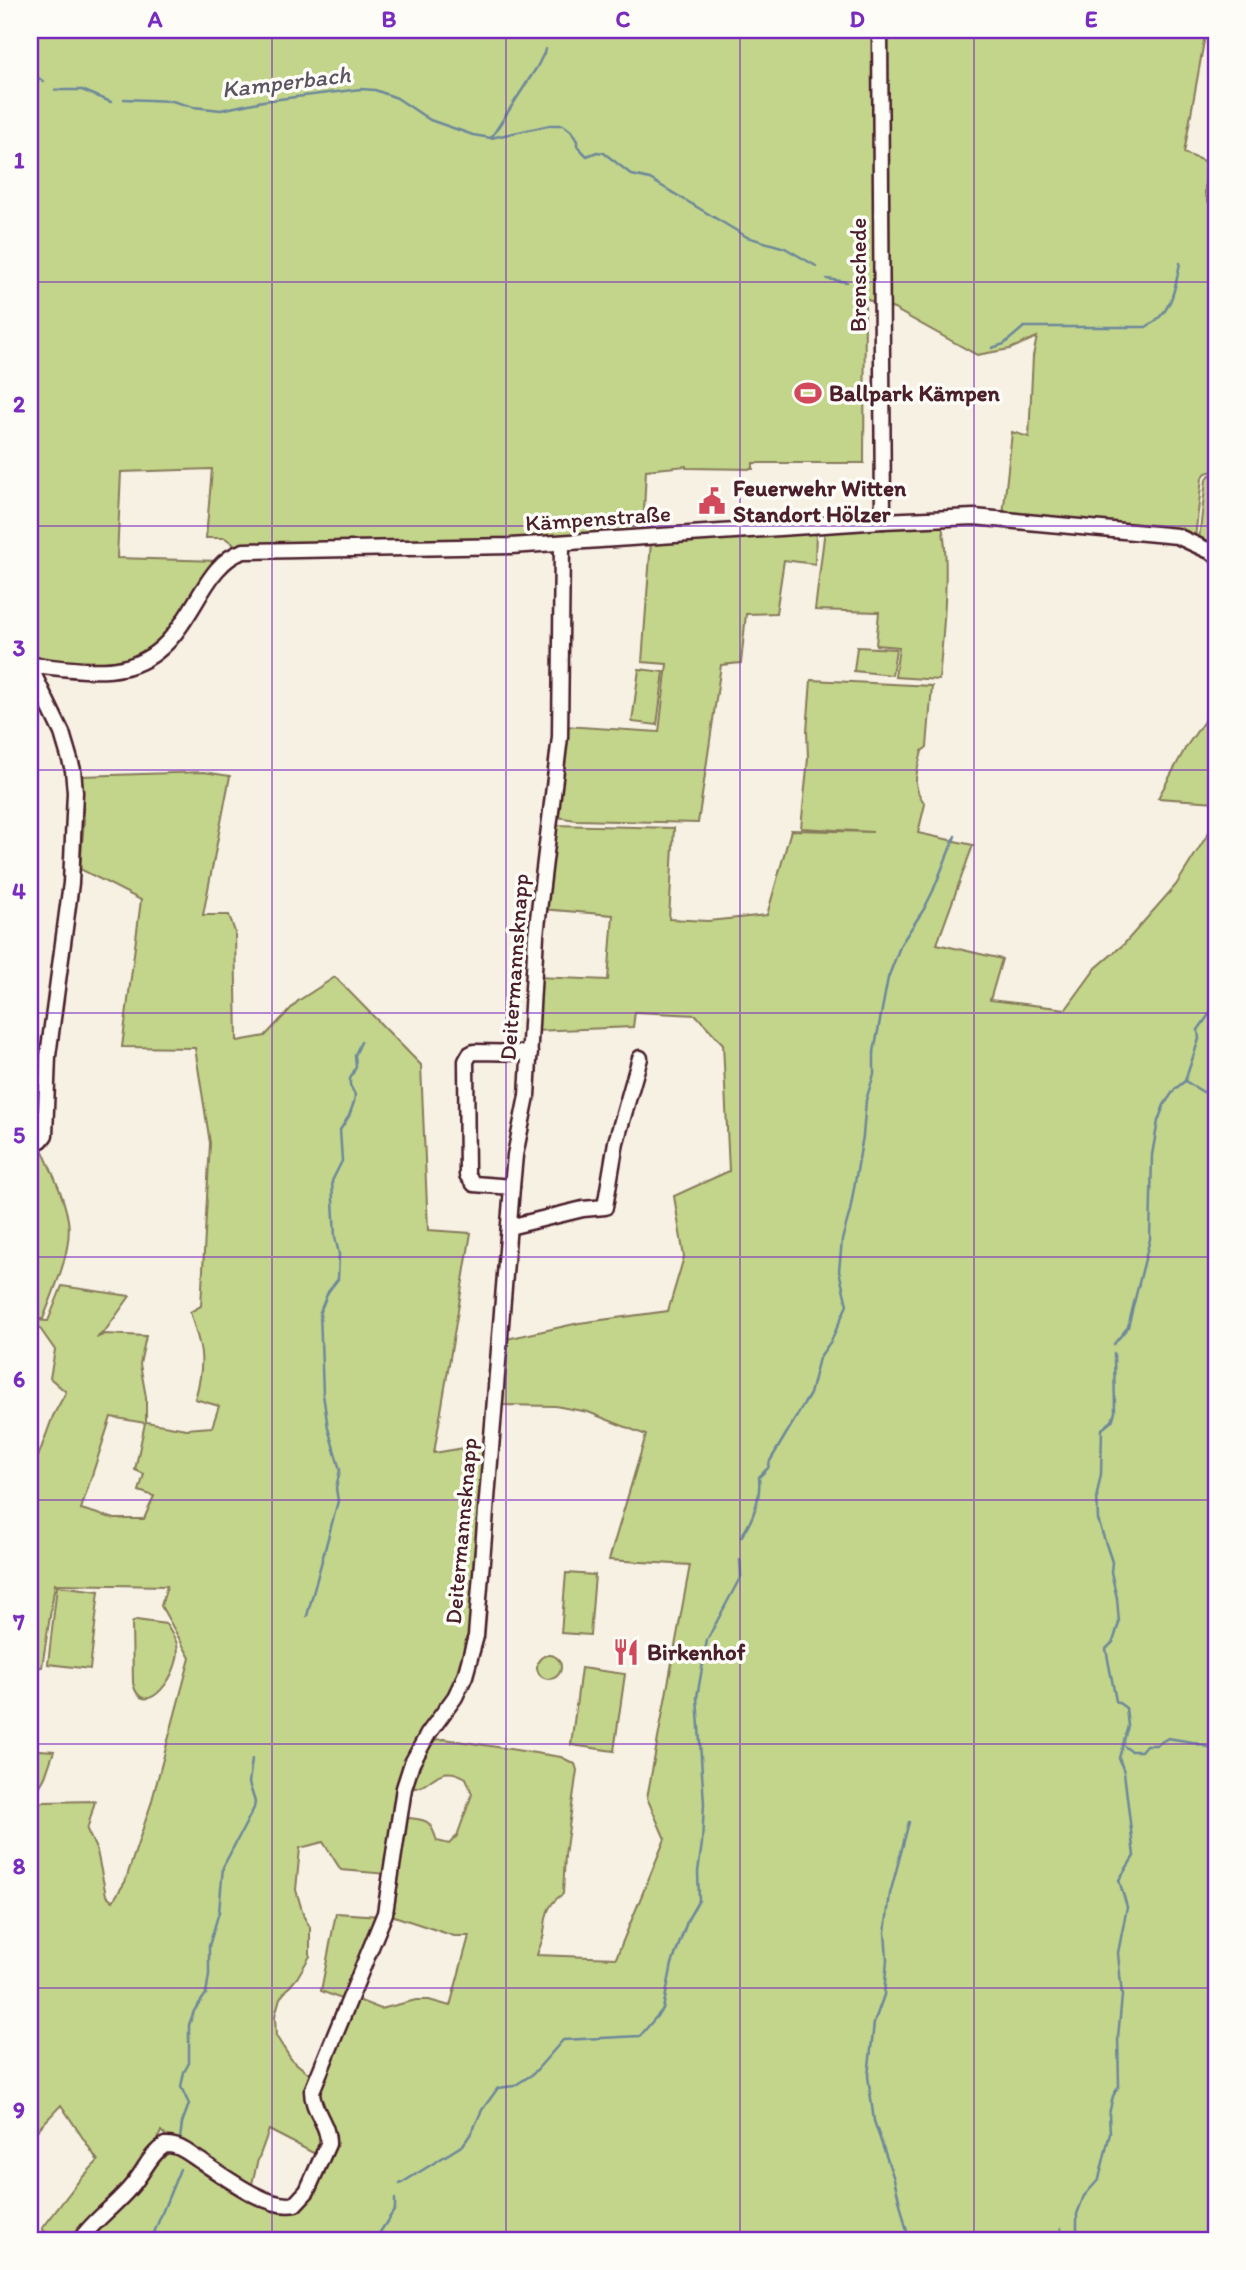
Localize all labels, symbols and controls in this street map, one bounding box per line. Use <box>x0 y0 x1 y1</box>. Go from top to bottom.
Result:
text: A <box>147 5 163 33</box>
text: B <box>382 5 397 33</box>
text: C <box>616 5 631 33</box>
text: D <box>849 5 865 33</box>
text: E <box>1085 5 1098 33</box>
water label: Kamperbach <box>220 59 352 104</box>
text: 1 <box>14 146 25 174</box>
street label: Brenschede <box>844 218 872 332</box>
sports icon: Ballpark Kämpen <box>793 378 823 408</box>
place label: Ballpark Kämpen <box>829 379 1001 407</box>
text: 2 <box>13 390 26 418</box>
place label: Feuerwehr Witten Standort Hölzer <box>733 474 907 528</box>
public building icon: Feuerwehr Witten Standort Hölzer <box>697 486 727 516</box>
street label: Kämpenstraße <box>524 499 672 537</box>
text: 3 <box>13 634 26 662</box>
street label: Deitermannsknapp <box>494 873 534 1061</box>
text: 4 <box>12 877 26 905</box>
text: 5 <box>13 1121 25 1149</box>
text: 6 <box>13 1365 25 1393</box>
street label: Deitermannsknapp <box>439 1437 483 1625</box>
text: 7 <box>12 1608 25 1636</box>
restaurant icon: Birkenhof <box>611 1637 641 1667</box>
place label: Birkenhof <box>647 1638 746 1666</box>
text: 8 <box>13 1852 26 1880</box>
text: 9 <box>13 2096 25 2124</box>

